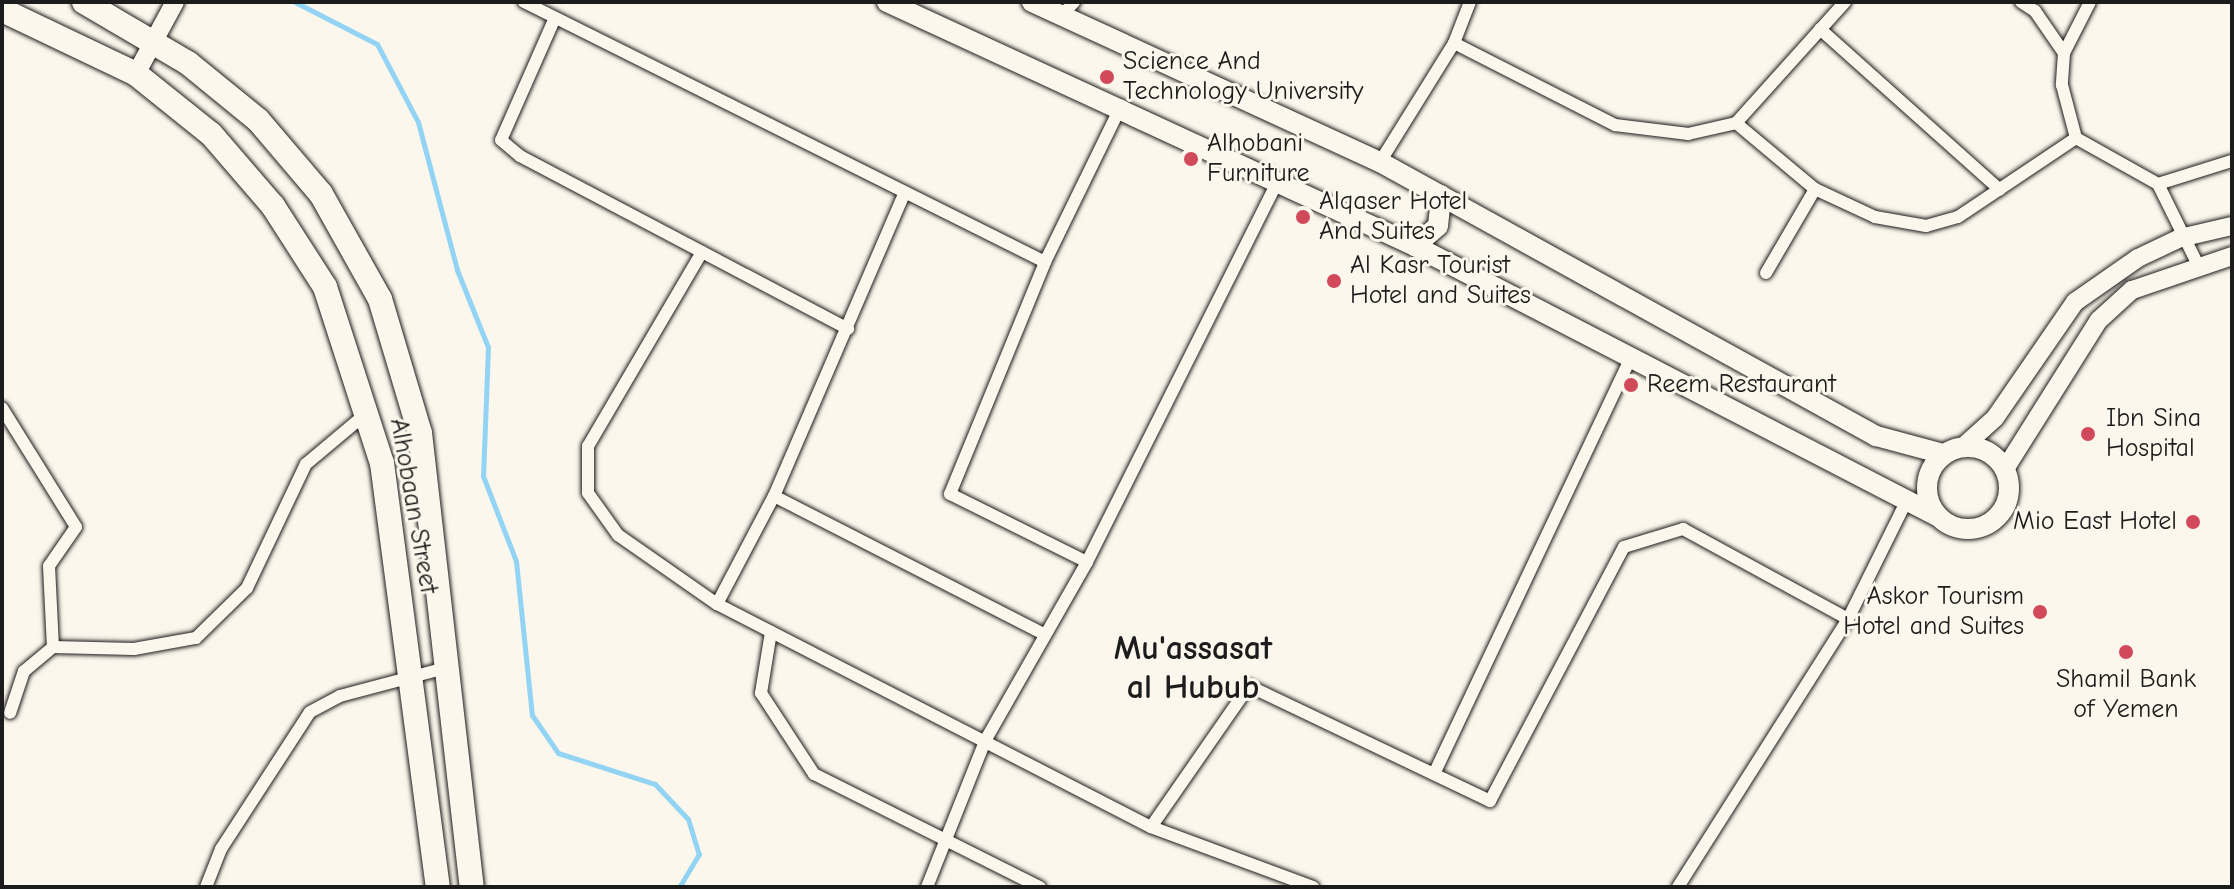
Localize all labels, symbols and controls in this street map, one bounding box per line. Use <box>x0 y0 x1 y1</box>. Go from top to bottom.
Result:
place label: Science And Technology University <box>1123 46 1363 108</box>
marker: Science And Technology University <box>1098 68 1116 86</box>
place label: Alhobani Furniture <box>1207 128 1309 190</box>
marker: Alhobani Furniture <box>1182 150 1200 168</box>
place label: Alqaser Hotel And Suites <box>1319 186 1467 248</box>
marker: Alqaser Hotel And Suites <box>1294 208 1312 226</box>
place label: Al Kasr Tourist Hotel and Suites <box>1350 250 1531 312</box>
marker: Al Kasr Tourist Hotel and Suites <box>1325 272 1343 290</box>
place label: Reem Restaurant <box>1647 369 1836 401</box>
marker: Reem Restaurant <box>1622 376 1640 394</box>
place label: Ibn Sina Hospital <box>2106 403 2201 464</box>
street label: Alhobaan Street <box>382 416 444 596</box>
marker: Ibn Sina Hospital <box>2077 423 2099 445</box>
place label: Mio East Hotel <box>2013 506 2177 538</box>
marker: Mio East Hotel <box>2184 513 2202 531</box>
place label: Askor Tourism Hotel and Suites <box>1843 581 2024 642</box>
marker: Askor Tourism Hotel and Suites <box>2031 603 2049 621</box>
district label: Mu'assasat al Hubub <box>1114 628 1272 708</box>
marker: Shamil Bank of Yemen <box>2117 643 2135 661</box>
place label: Shamil Bank of Yemen <box>2056 664 2196 726</box>

